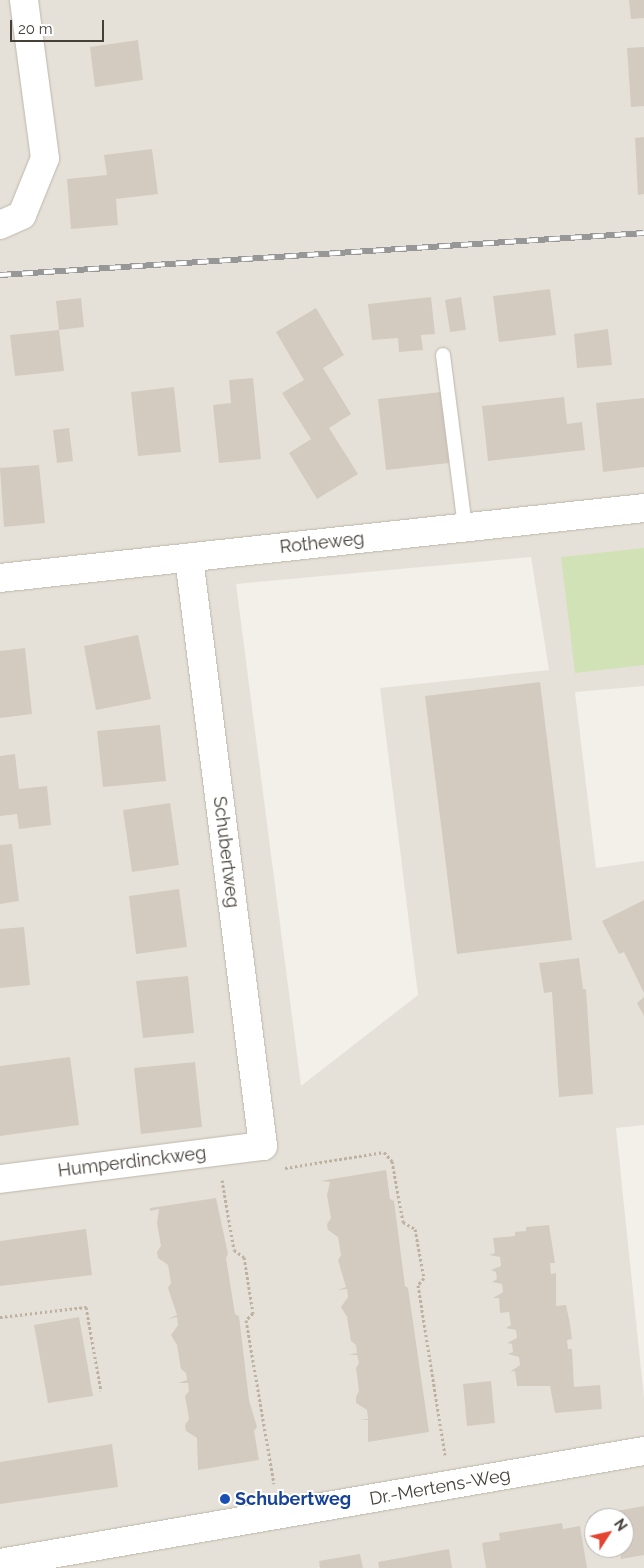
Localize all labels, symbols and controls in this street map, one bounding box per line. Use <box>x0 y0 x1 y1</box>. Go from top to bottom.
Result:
scale bar <box>12 10 106 42</box>
text: 20 m <box>18 20 53 38</box>
street label: Rotheweg <box>279 528 365 558</box>
street label: Schubertweg <box>208 795 244 909</box>
street label: Humperdinckweg <box>57 1142 207 1182</box>
street label: Dr.-Mertens-Weg <box>368 1464 512 1510</box>
place label: Schubertweg <box>235 1488 351 1510</box>
marker: Schubertweg <box>219 1493 231 1505</box>
north arrow <box>584 1508 634 1558</box>
text: N <box>611 1516 630 1534</box>

